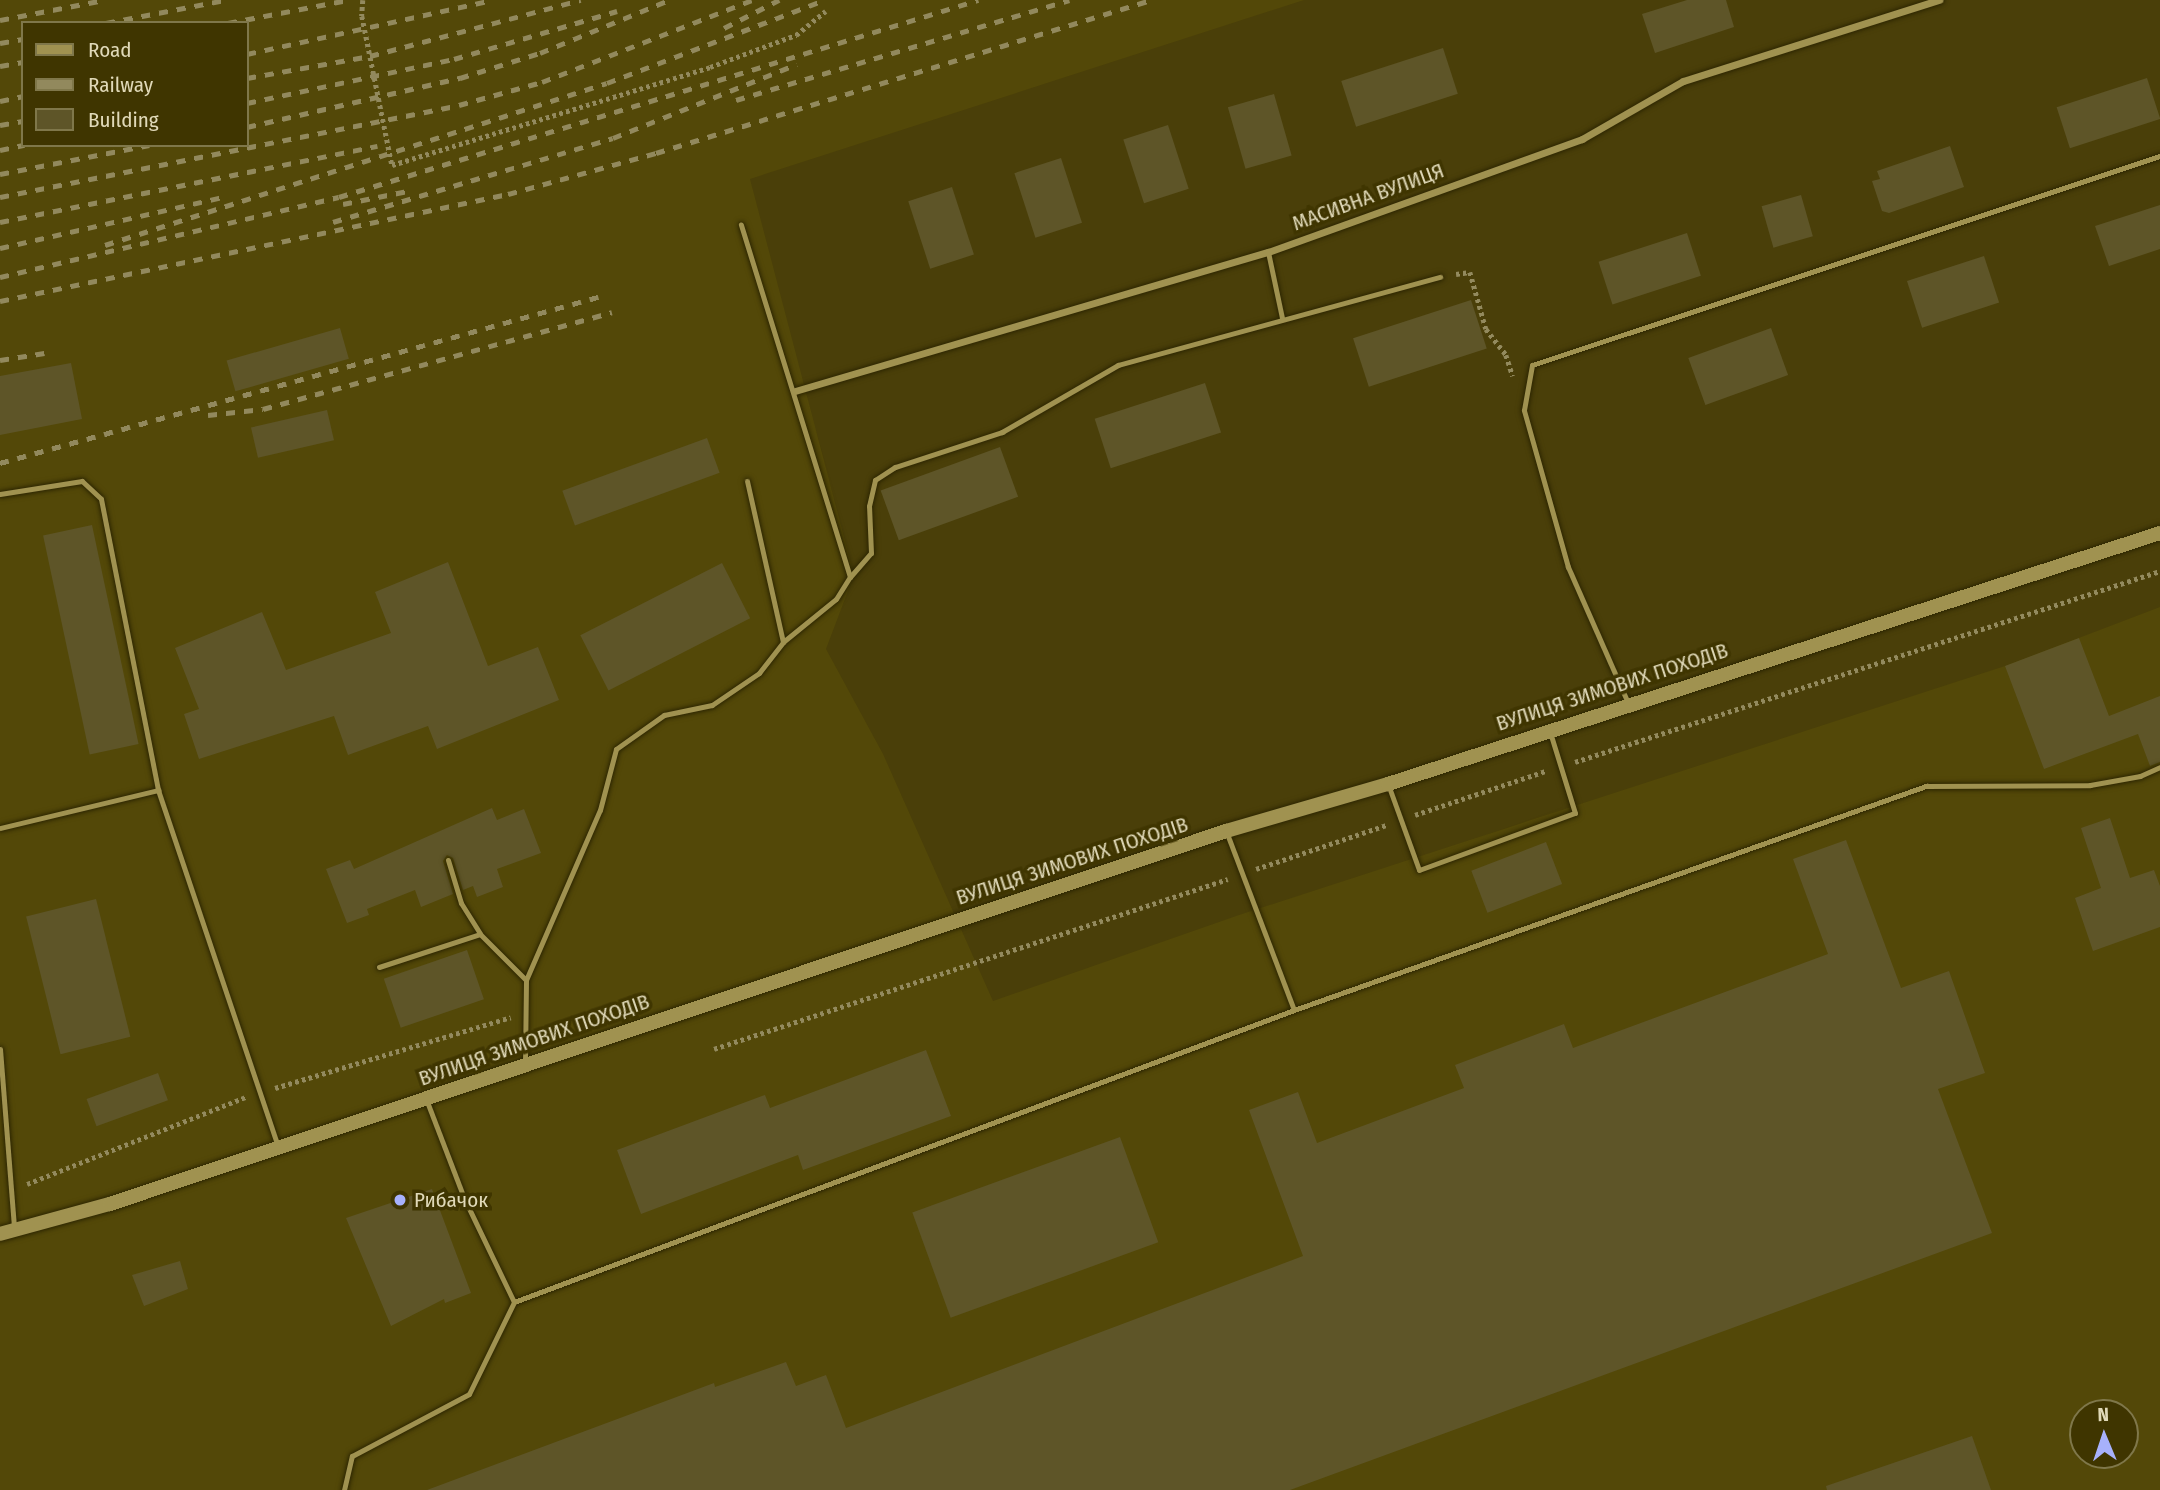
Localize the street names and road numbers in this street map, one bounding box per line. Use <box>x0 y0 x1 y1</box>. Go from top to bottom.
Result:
street label: МАСИВНА ВУЛИЦЯ <box>1289 158 1447 236</box>
street label: ВУЛИЦЯ ЗИМОВИХ ПОХОДІВ <box>1493 638 1731 736</box>
street label: ВУЛИЦЯ ЗИМОВИХ ПОХОДІВ <box>953 812 1191 910</box>
street label: ВУЛИЦЯ ЗИМОВИХ ПОХОДІВ <box>415 989 653 1091</box>

